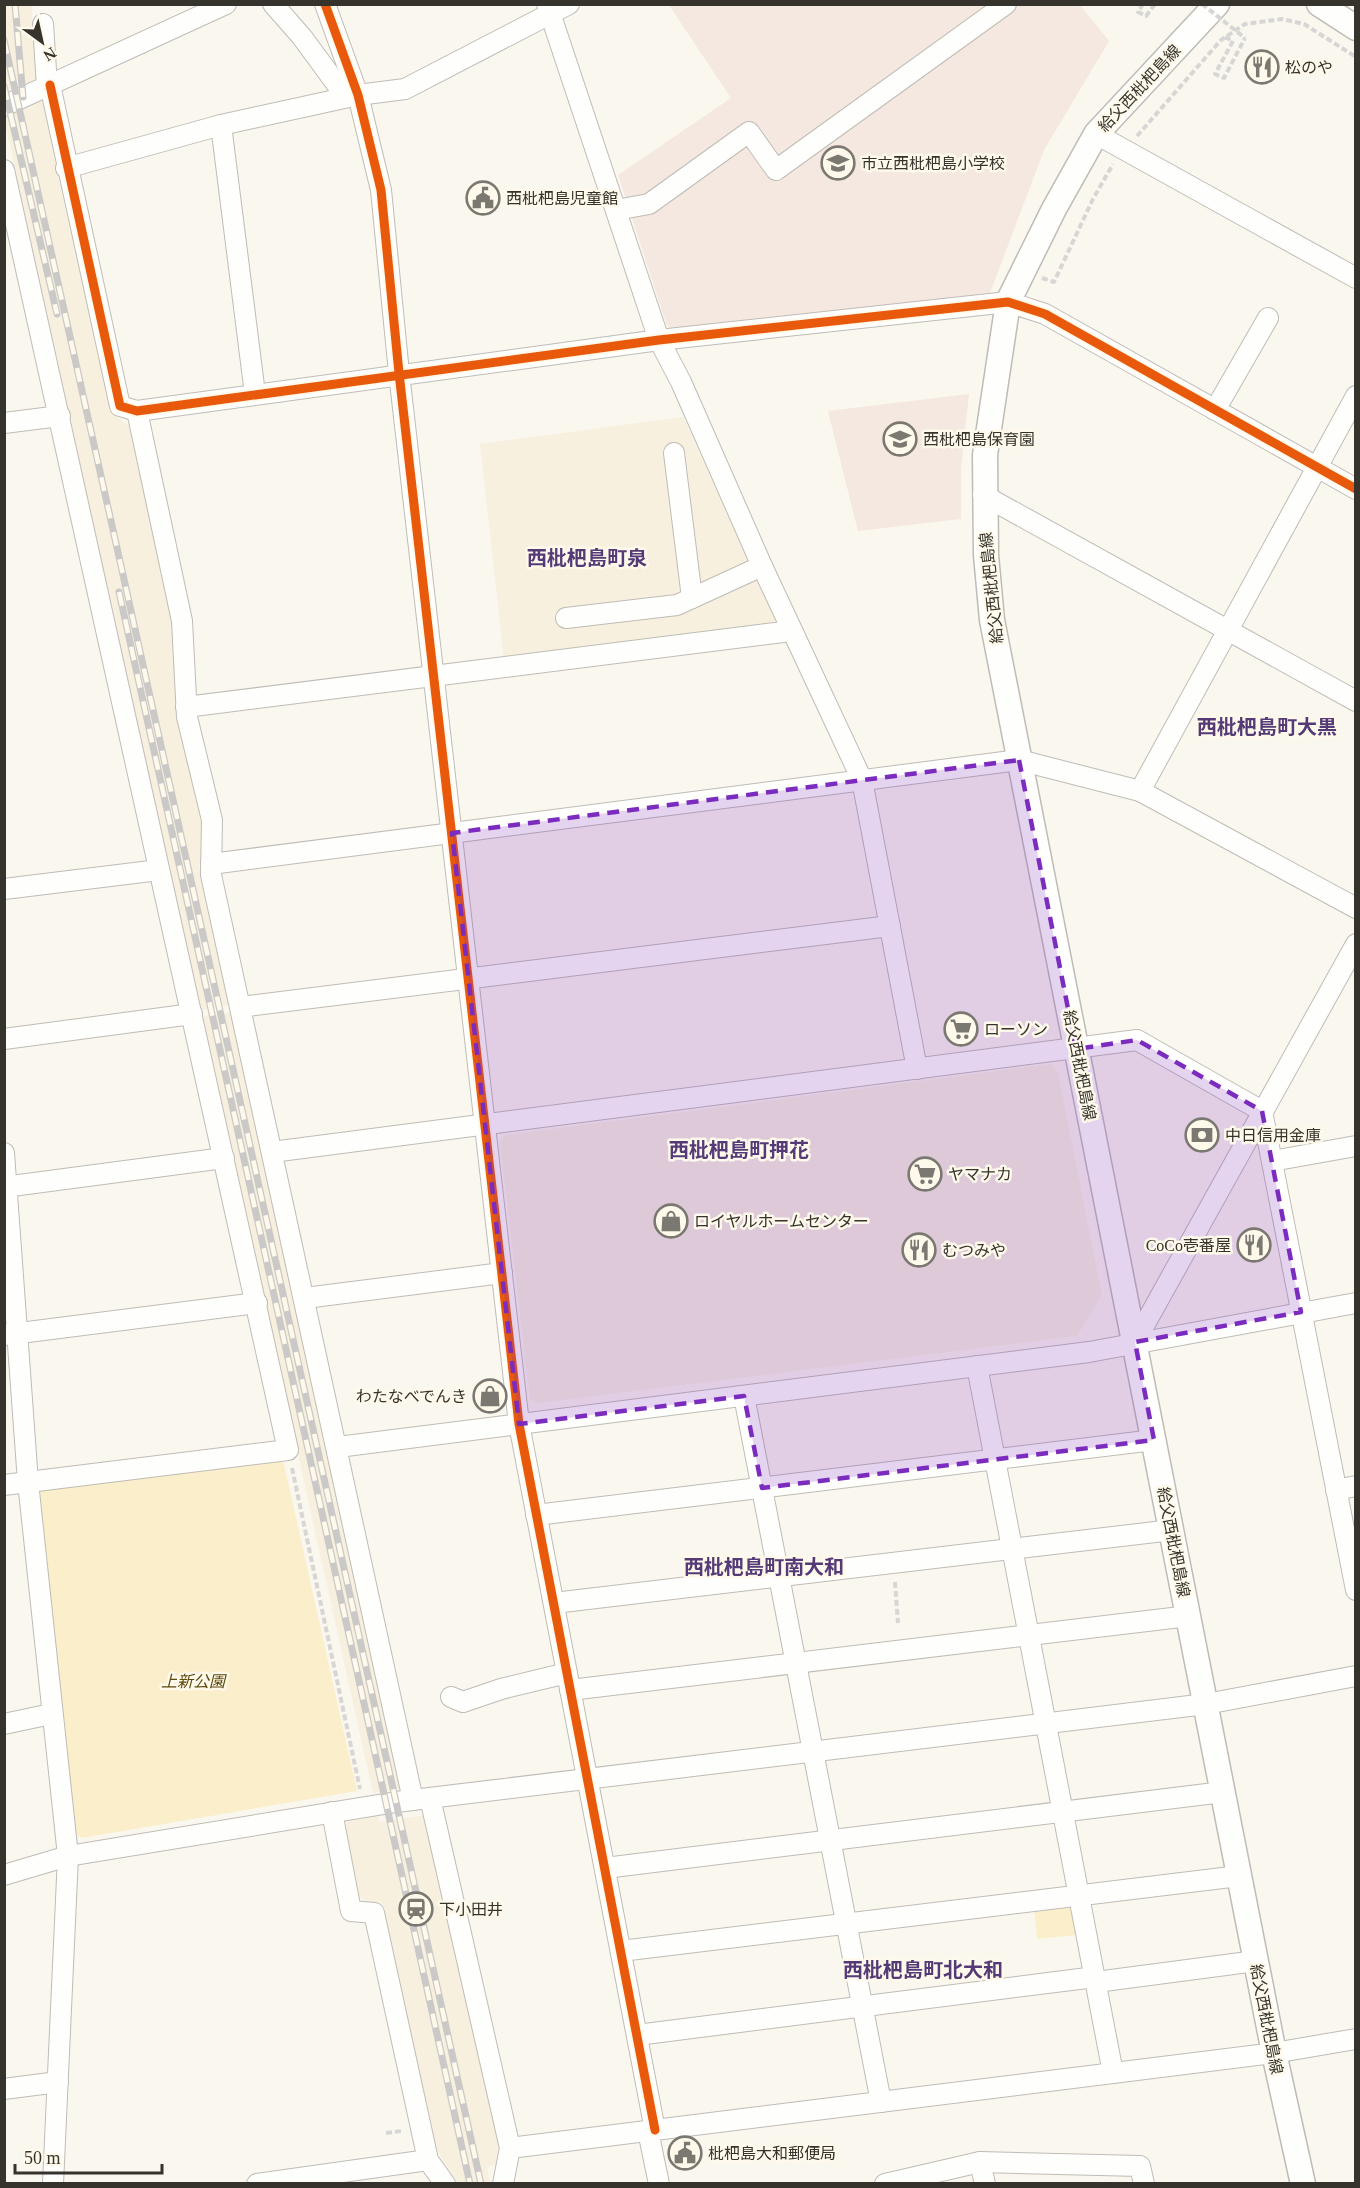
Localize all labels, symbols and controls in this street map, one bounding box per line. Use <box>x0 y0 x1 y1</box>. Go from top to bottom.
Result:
north arrow <box>12 12 72 72</box>
street label: 給父西枇杷島線 <box>1095 42 1184 135</box>
text: N <box>40 44 59 65</box>
restaurant icon: 松のや <box>1244 49 1280 85</box>
place label: 松のや <box>1285 59 1333 76</box>
school or university icon: 市立西枇杷島小学校 <box>820 145 856 181</box>
place label: 市立西枇杷島小学校 <box>861 155 1005 172</box>
public building icon: 西枇杷島児童館 <box>465 180 501 216</box>
place label: 西枇杷島児童館 <box>506 190 618 207</box>
school or university icon: 西枇杷島保育園 <box>882 421 918 457</box>
place label: 西枇杷島保育園 <box>923 431 1035 448</box>
street label: 給父西枇杷島線 <box>977 531 1006 645</box>
district label: 西枇杷島町泉 <box>527 547 647 569</box>
district label: 西枇杷島町大黒 <box>1197 716 1337 738</box>
street label: 給父西枇杷島線 <box>1060 1008 1099 1122</box>
supermarket icon: ローソン <box>943 1011 979 1047</box>
place label: ローソン <box>984 1021 1048 1038</box>
bank icon: 中日信用金庫 <box>1184 1117 1220 1153</box>
place label: 中日信用金庫 <box>1225 1127 1321 1144</box>
district label: 西枇杷島町押花 <box>669 1139 809 1161</box>
supermarket icon: ヤマナカ <box>907 1156 943 1192</box>
place label: ヤマナカ <box>948 1166 1012 1183</box>
shop icon: ロイヤルホームセンター <box>653 1203 689 1239</box>
place label: ロイヤルホームセンター <box>694 1213 869 1230</box>
restaurant icon: CoCo壱番屋 <box>1236 1227 1272 1263</box>
restaurant icon: むつみや <box>901 1232 937 1268</box>
place label: CoCo壱番屋 <box>1146 1237 1231 1254</box>
place label: むつみや <box>942 1242 1006 1259</box>
shop icon: わたなべでんき <box>472 1378 508 1414</box>
place label: わたなべでんき <box>356 1388 467 1405</box>
street label: 給父西枇杷島線 <box>1154 1485 1193 1599</box>
district label: 西枇杷島町南大和 <box>684 1556 844 1578</box>
park label: 上新公園 <box>161 1673 227 1690</box>
station icon: 下小田井 <box>398 1891 434 1927</box>
place label: 下小田井 <box>439 1901 503 1918</box>
district label: 西枇杷島町北大和 <box>843 1959 1003 1981</box>
street label: 給父西枇杷島線 <box>1247 1962 1286 2076</box>
public building icon: 枇杷島大和郵便局 <box>667 2135 703 2171</box>
scale bar <box>15 2137 162 2175</box>
place label: 枇杷島大和郵便局 <box>708 2145 836 2162</box>
text: 50 m <box>24 2148 61 2168</box>

